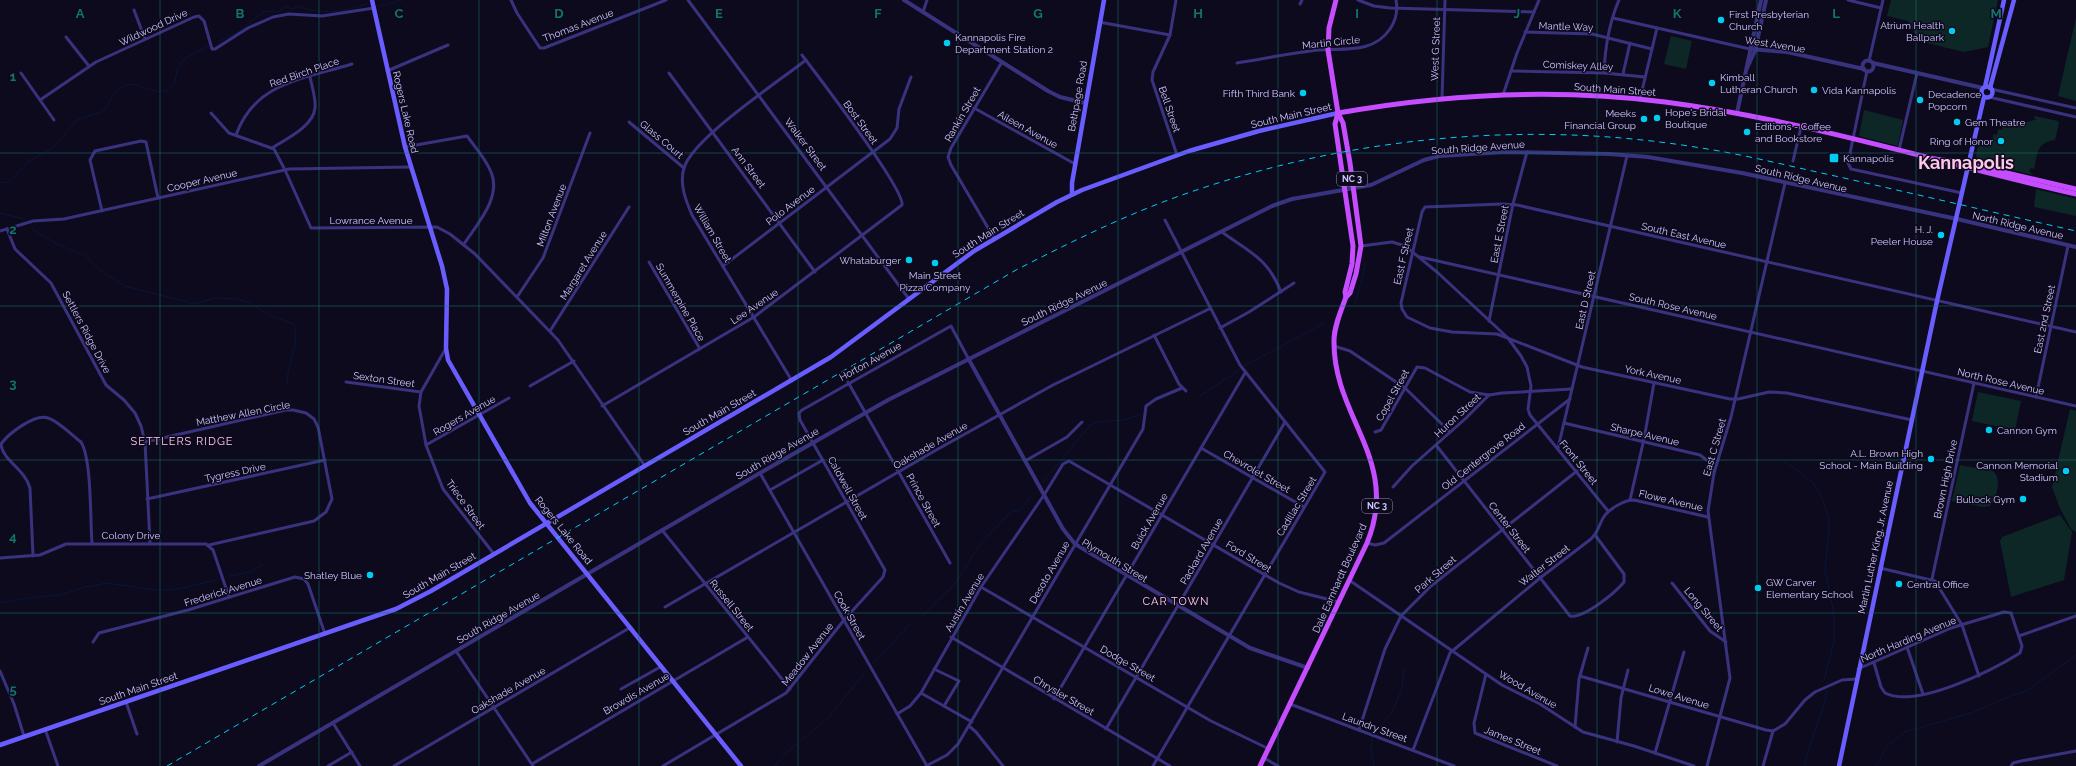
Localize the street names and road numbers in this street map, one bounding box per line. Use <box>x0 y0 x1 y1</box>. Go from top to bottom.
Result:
street label: Wildwood Drive <box>117 7 189 48</box>
street label: Thomas Avenue <box>541 7 615 44</box>
street label: West G Street <box>1429 16 1442 81</box>
street label: Mantle Way <box>1538 20 1594 33</box>
street label: Martin Circle <box>1302 34 1361 51</box>
street label: West Avenue <box>1744 34 1806 55</box>
street label: Red Birch Place <box>268 55 340 90</box>
street label: Comiskey Alley <box>1543 59 1614 72</box>
street label: Bethpage Road <box>1066 60 1089 132</box>
street label: Rogers Lake Road <box>391 70 420 154</box>
street label: South Main Street <box>1574 81 1657 98</box>
street label: Rankin Street <box>942 84 983 144</box>
street label: Bell Street <box>1157 85 1183 134</box>
street label: Bost Street <box>841 98 880 147</box>
street label: South Main Street <box>1250 101 1333 130</box>
street label: Aileen Avenue <box>996 108 1060 150</box>
street label: Walker Street <box>782 116 829 173</box>
street label: Glass Court <box>638 118 686 161</box>
street label: South Ridge Avenue <box>1431 139 1525 156</box>
street label: Ann Street <box>730 145 768 191</box>
street label: South Ridge Avenue <box>1754 163 1848 194</box>
street label: Cooper Avenue <box>166 167 238 194</box>
road number: NC 3 <box>1337 172 1367 186</box>
street label: Milton Avenue <box>534 182 568 248</box>
street label: Polo Avenue <box>764 183 817 227</box>
street label: William Street <box>692 202 734 265</box>
street label: East E Street <box>1489 204 1511 264</box>
street label: South Main Street <box>951 207 1027 260</box>
street label: North Ridge Avenue <box>1971 210 2065 241</box>
street label: Lowrance Avenue <box>329 215 413 226</box>
street label: South East Avenue <box>1640 220 1727 251</box>
street label: East F Street <box>1392 226 1416 286</box>
street label: Margaret Avenue <box>558 229 609 302</box>
street label: Summerpine Place <box>654 261 707 343</box>
street label: East D Street <box>1573 269 1598 330</box>
street label: South Ridge Avenue <box>1020 277 1109 328</box>
street label: East 2nd Street <box>2032 283 2057 354</box>
street label: Lee Avenue <box>728 286 780 326</box>
street label: Settlers Ridge Drive <box>60 289 113 375</box>
street label: South Rose Avenue <box>1628 291 1718 322</box>
street label: Horton Avenue <box>837 340 903 383</box>
street label: York Avenue <box>1624 363 1682 386</box>
street label: North Rose Avenue <box>1956 366 2046 397</box>
street label: Copel Street <box>1374 367 1412 423</box>
street label: Sexton Street <box>352 370 416 389</box>
street label: South Main Street <box>681 387 758 438</box>
street label: Huron Street <box>1432 391 1483 439</box>
street label: Rogers Avenue <box>431 393 497 438</box>
street label: Matthew Allen Circle <box>195 399 291 428</box>
street label: East C Street <box>1701 416 1728 477</box>
street label: Oakshade Avenue <box>891 420 969 471</box>
street label: Old Centergrove Road <box>1439 420 1527 492</box>
street label: Sharpe Avenue <box>1609 421 1680 448</box>
street label: South Ridge Avenue <box>734 425 821 482</box>
street label: Front Street <box>1557 438 1600 487</box>
street label: Brown High Drive <box>1932 439 1959 520</box>
street label: Chevrolet Street <box>1221 448 1293 495</box>
street label: Caldwell Street <box>826 455 870 522</box>
street label: Tygress Drive <box>204 461 267 484</box>
street label: Prince Street <box>904 472 943 529</box>
street label: Cadillac Street <box>1274 474 1319 538</box>
street label: Triece Street <box>444 477 488 532</box>
street label: Martin Luther King, Jr. Avenue <box>1856 479 1895 615</box>
street label: Flowe Avenue <box>1638 488 1704 513</box>
street label: Buick Avenue <box>1129 491 1170 551</box>
street label: Rogers Lake Road <box>533 494 594 566</box>
road number: NC 3 <box>1362 499 1392 513</box>
street label: Center Street <box>1486 500 1533 555</box>
street label: Packard Avenue <box>1178 516 1225 586</box>
street label: Dale Earnhardt Boulevard <box>1310 522 1369 635</box>
street label: Colony Drive <box>102 530 161 541</box>
street label: Plymouth Street <box>1080 536 1150 585</box>
street label: Ford Street <box>1224 538 1274 575</box>
street label: Desoto Avenue <box>1027 539 1072 605</box>
street label: Walter Street <box>1517 542 1572 588</box>
street label: South Main Street <box>401 550 478 601</box>
street label: Park Street <box>1413 553 1459 595</box>
street label: Austin Avenue <box>943 571 986 633</box>
street label: Frederick Avenue <box>183 574 263 609</box>
street label: Russell Street <box>707 577 756 634</box>
street label: Long Street <box>1682 585 1726 634</box>
street label: South Ridge Avenue <box>455 589 542 646</box>
street label: Cook Street <box>832 589 868 642</box>
street label: North Harding Avenue <box>1859 614 1958 665</box>
street label: Meadow Avenue <box>779 620 836 688</box>
street label: Dodge Street <box>1098 643 1158 684</box>
street label: Oakshade Avenue <box>469 665 547 716</box>
street label: Wood Avenue <box>1497 668 1559 711</box>
street label: South Main Street <box>98 670 179 707</box>
street label: Browdis Avenue <box>601 670 671 717</box>
street label: Chrysler Street <box>1031 674 1097 718</box>
street label: Lowe Avenue <box>1647 682 1711 711</box>
street label: Laundry Street <box>1341 711 1409 745</box>
street label: James Street <box>1483 724 1543 757</box>

